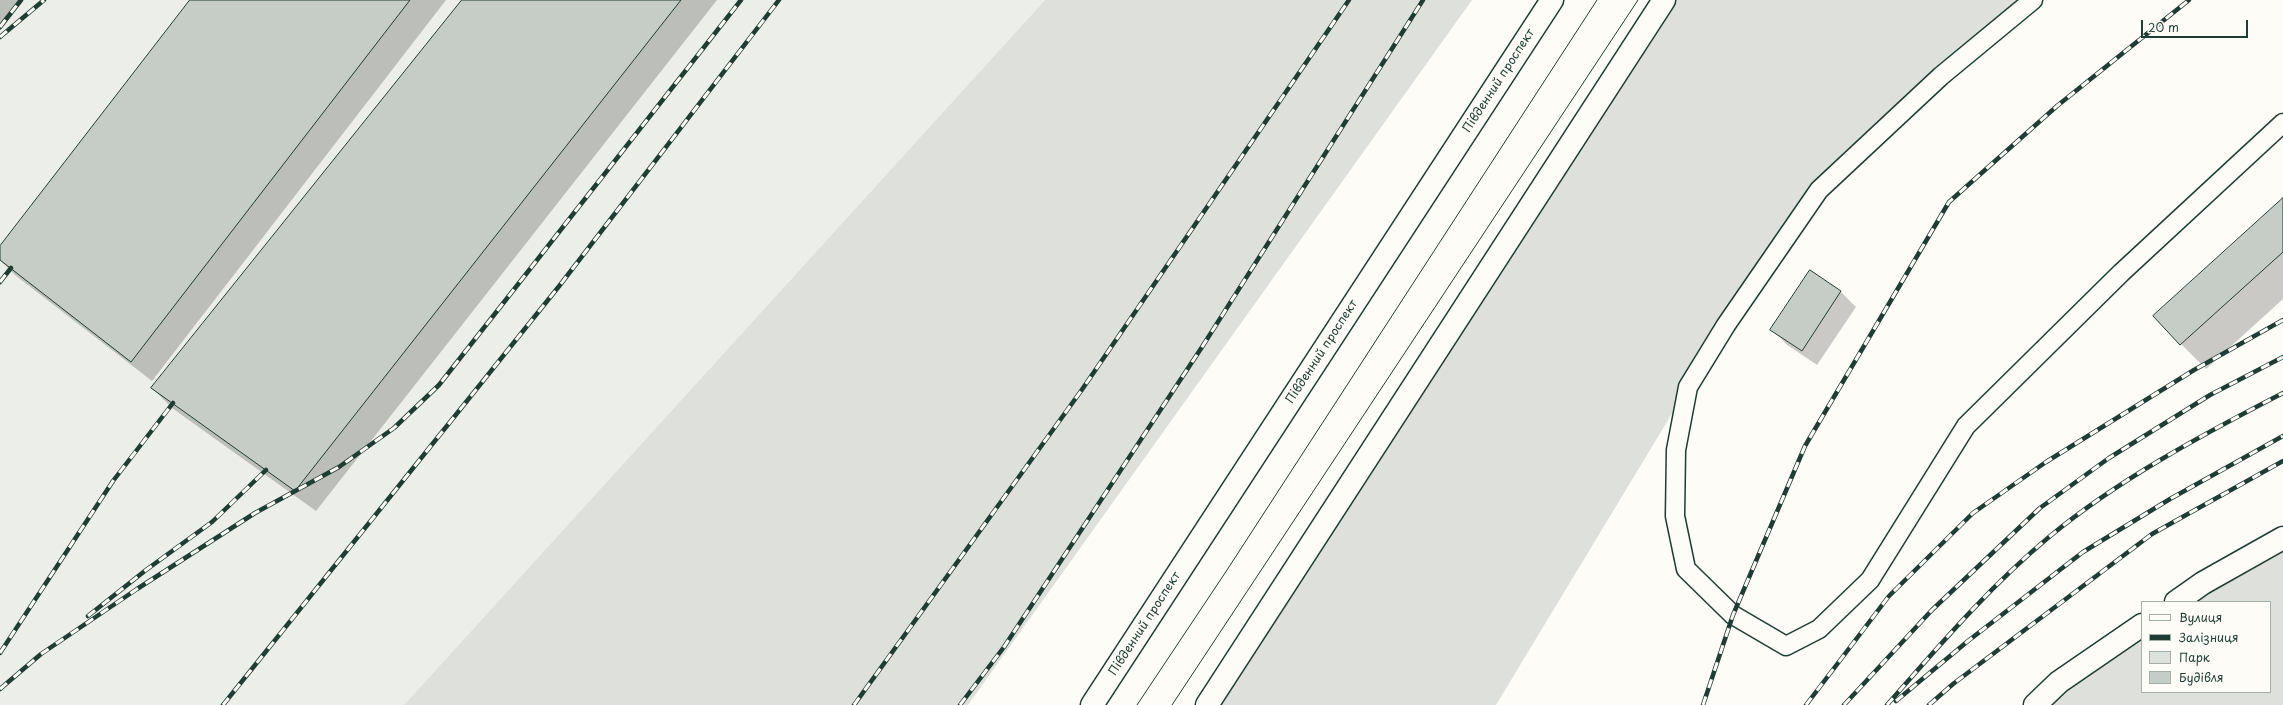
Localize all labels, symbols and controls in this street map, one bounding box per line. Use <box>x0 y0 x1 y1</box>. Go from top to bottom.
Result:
scale bar <box>2143 12 2250 38</box>
text: 20 m <box>2148 18 2179 36</box>
street label: Південний проспект <box>1460 27 1538 135</box>
street label: Південний проспект <box>1283 298 1361 406</box>
street label: Південний проспект <box>1106 570 1184 678</box>
legend <box>2141 601 2271 693</box>
text: Вулиця <box>2179 608 2222 626</box>
text: Залізниця <box>2179 628 2238 646</box>
text: Парк <box>2179 648 2210 666</box>
text: Будівля <box>2179 668 2224 686</box>

